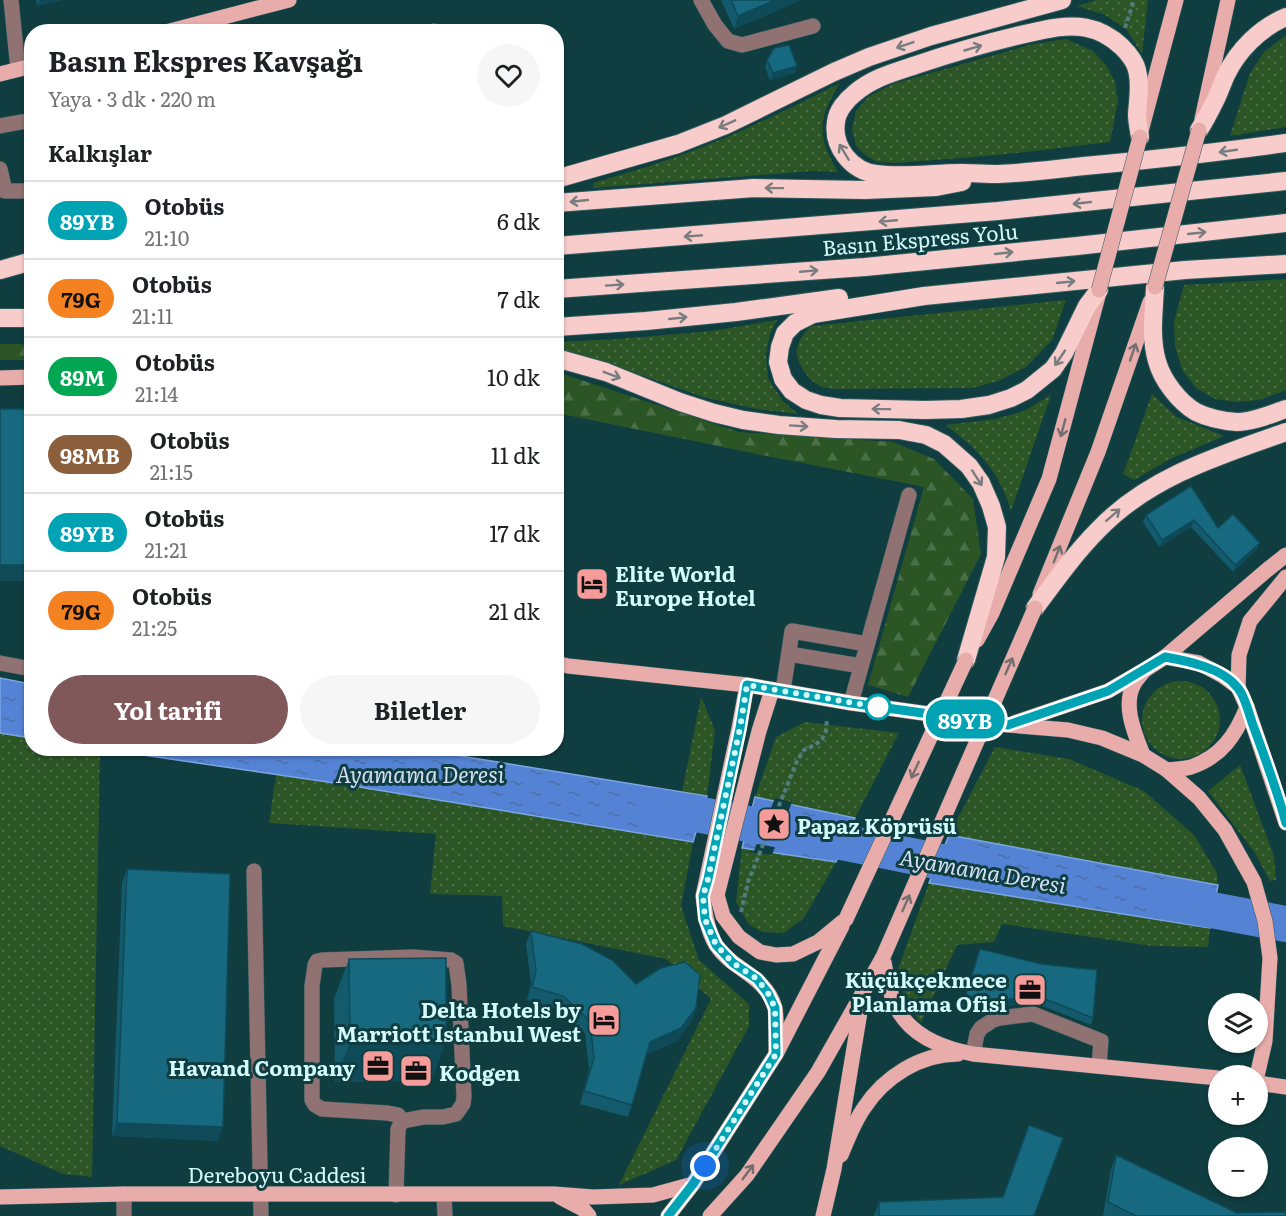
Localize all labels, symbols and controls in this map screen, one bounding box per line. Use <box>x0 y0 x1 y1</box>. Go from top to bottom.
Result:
text: Basın Ekspres Kavşağı <box>48 39 363 81</box>
one-way arrow <box>896 40 915 51</box>
one-way arrow <box>963 42 982 53</box>
button: heart <box>477 44 540 107</box>
text: Yaya · 3 dk · 220 m <box>48 83 216 113</box>
one-way arrow <box>719 119 737 130</box>
text: Kalkışlar <box>48 136 152 169</box>
one-way arrow <box>838 144 850 161</box>
one-way arrow <box>1219 145 1238 156</box>
one-way arrow <box>764 182 784 194</box>
text: Otobüs <box>145 189 224 222</box>
one-way arrow <box>570 195 590 206</box>
one-way arrow <box>1072 198 1092 209</box>
text: 6 dk <box>497 204 540 237</box>
text: 89YB <box>60 205 115 236</box>
street label: Basın Ekspress Yolu <box>821 214 1019 262</box>
one-way arrow <box>878 216 898 227</box>
text: 21:10 <box>145 222 189 252</box>
one-way arrow <box>1187 227 1207 238</box>
one-way arrow <box>684 231 704 242</box>
one-way arrow <box>993 247 1013 258</box>
one-way arrow <box>799 265 819 276</box>
text: Otobüs <box>132 267 212 300</box>
one-way arrow <box>1056 276 1076 287</box>
one-way arrow <box>604 280 624 291</box>
text: 7 dk <box>498 282 540 315</box>
text: 79G <box>61 283 101 314</box>
text: 21:11 <box>132 300 173 330</box>
one-way arrow <box>667 312 687 323</box>
one-way arrow <box>1128 343 1139 362</box>
text: Otobüs <box>135 345 215 378</box>
one-way arrow <box>1053 350 1066 367</box>
text: 10 dk <box>487 360 540 393</box>
text: 89M <box>60 361 105 392</box>
one-way arrow <box>603 371 621 382</box>
text: 21:14 <box>135 378 178 408</box>
one-way arrow <box>872 404 892 415</box>
one-way arrow <box>1057 418 1068 437</box>
one-way arrow <box>789 421 809 432</box>
text: Otobüs <box>150 423 229 456</box>
text: 11 dk <box>491 438 540 471</box>
text: 98MB <box>60 439 120 470</box>
text: 21:15 <box>150 456 193 486</box>
one-way arrow <box>971 469 983 486</box>
text: Otobüs <box>145 501 224 534</box>
one-way arrow <box>1105 509 1121 522</box>
text: 17 dk <box>489 516 540 549</box>
text: 89YB <box>60 517 115 548</box>
text: 21:21 <box>145 534 188 564</box>
one-way arrow <box>1052 545 1063 563</box>
place label: Elite World Europe Hotel <box>615 557 756 612</box>
hotel icon: Elite World Europe Hotel <box>574 566 610 602</box>
text: Otobüs <box>132 579 212 612</box>
text: 21 dk <box>489 594 540 627</box>
text: 79G <box>61 595 101 626</box>
text: 21:25 <box>132 612 177 642</box>
one-way arrow <box>1004 658 1015 676</box>
button: Yol tarifi <box>48 675 288 744</box>
button: Biletler <box>300 675 540 744</box>
unlabelled marker <box>865 694 891 720</box>
line badge: 89YB <box>923 700 1007 738</box>
text: 89YB <box>938 704 992 735</box>
water label: Ayamama Deresi <box>336 757 505 790</box>
one-way arrow <box>908 761 920 779</box>
place icon: Papaz Köprüsü <box>756 806 792 842</box>
place label: Papaz Köprüsü <box>797 809 957 840</box>
water label: Ayamama Deresi <box>897 839 1069 901</box>
one-way arrow <box>902 894 913 912</box>
place label: Küçükçekmece Planlama Ofisi <box>845 963 1007 1018</box>
office icon: Küçükçekmece Planlama Ofisi <box>1012 972 1048 1008</box>
place label: Delta Hotels by Marriott Istanbul West <box>337 993 582 1048</box>
map controls <box>1208 993 1268 1197</box>
button: layers <box>1208 993 1268 1053</box>
hotel icon: Delta Hotels by Marriott Istanbul West <box>586 1002 622 1038</box>
office icon: Havand Company <box>360 1048 396 1084</box>
place label: Havand Company <box>169 1051 355 1082</box>
office icon: Kodgen <box>398 1053 434 1089</box>
place label: Kodgen <box>439 1056 521 1087</box>
button: + <box>1208 1065 1268 1125</box>
button: − <box>1208 1137 1268 1197</box>
your location <box>690 1151 720 1181</box>
street label: Dereboyu Caddesi <box>187 1158 367 1189</box>
one-way arrow <box>742 1164 755 1180</box>

